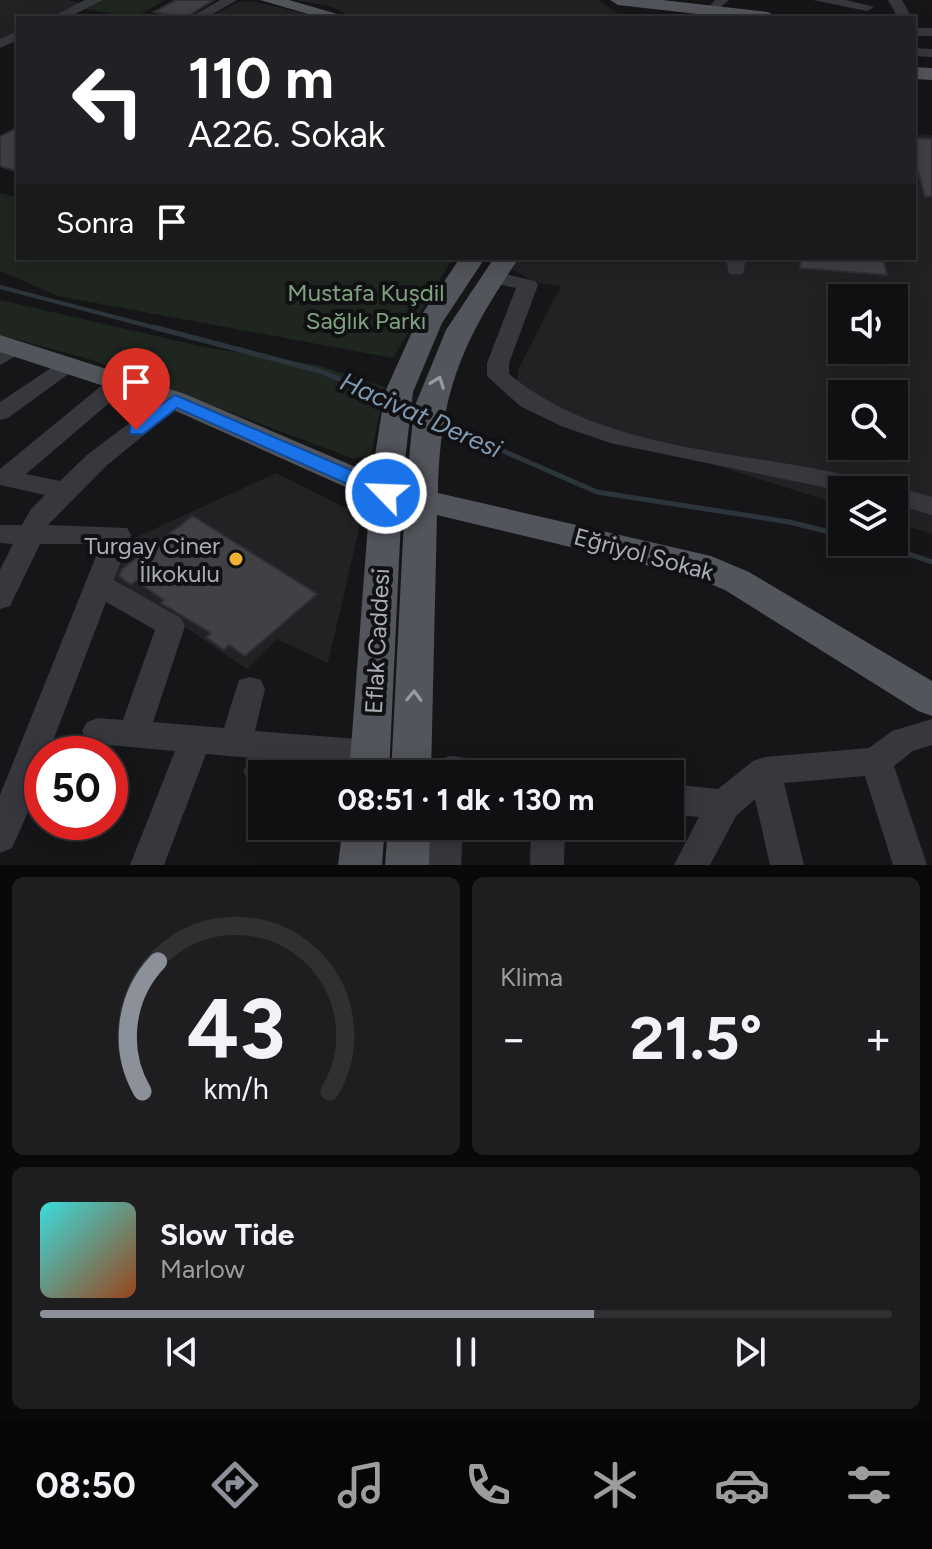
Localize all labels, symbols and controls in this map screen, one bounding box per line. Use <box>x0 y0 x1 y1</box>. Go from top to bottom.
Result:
text: 110 m <box>188 45 334 112</box>
icon: left <box>56 48 160 152</box>
text: A226. Sokak <box>188 113 385 156</box>
icon: arrive <box>150 200 194 244</box>
text: Sonra <box>56 204 134 241</box>
park label: Mustafa Kuşdil Sağlık Parkı <box>287 278 445 335</box>
map controls <box>828 284 908 556</box>
button: sound <box>828 284 908 364</box>
pin <box>102 348 170 430</box>
icon: arrive <box>114 360 158 404</box>
water label: Hacivat Deresi <box>335 365 508 465</box>
one-way arrow <box>428 376 444 390</box>
button: search <box>828 380 908 460</box>
position arrow <box>344 451 428 535</box>
button: layers <box>828 476 908 556</box>
street label: Eğriyol Sokak <box>571 521 717 587</box>
place label: Turgay Ciner İlkokulu <box>84 531 220 588</box>
marker: Turgay Ciner İlkokulu <box>227 550 245 568</box>
street label: Eflak Caddesi <box>359 567 395 715</box>
one-way arrow <box>405 689 422 702</box>
speed limit sign: 50 <box>24 736 128 840</box>
text: 08:51 · 1 dk · 130 m <box>338 781 594 818</box>
text: Klima <box>500 961 563 993</box>
text: 43 <box>187 979 285 1079</box>
text: 21.5° <box>630 1002 762 1074</box>
text: − <box>500 1012 527 1065</box>
text: + <box>865 1012 892 1065</box>
text: km/h <box>203 1072 269 1106</box>
text: Slow Tide <box>160 1216 294 1253</box>
text: Marlow <box>160 1253 245 1285</box>
icon: previous <box>160 1330 204 1374</box>
icon: pause <box>444 1330 488 1374</box>
icon: next <box>728 1330 772 1374</box>
icon: directions <box>207 1457 263 1513</box>
icon: music <box>333 1457 389 1513</box>
icon: phone <box>460 1457 516 1513</box>
icon: climate <box>587 1457 643 1513</box>
icon: car <box>714 1457 770 1513</box>
icon: filters <box>841 1457 897 1513</box>
text: 08:50 <box>35 1464 136 1507</box>

